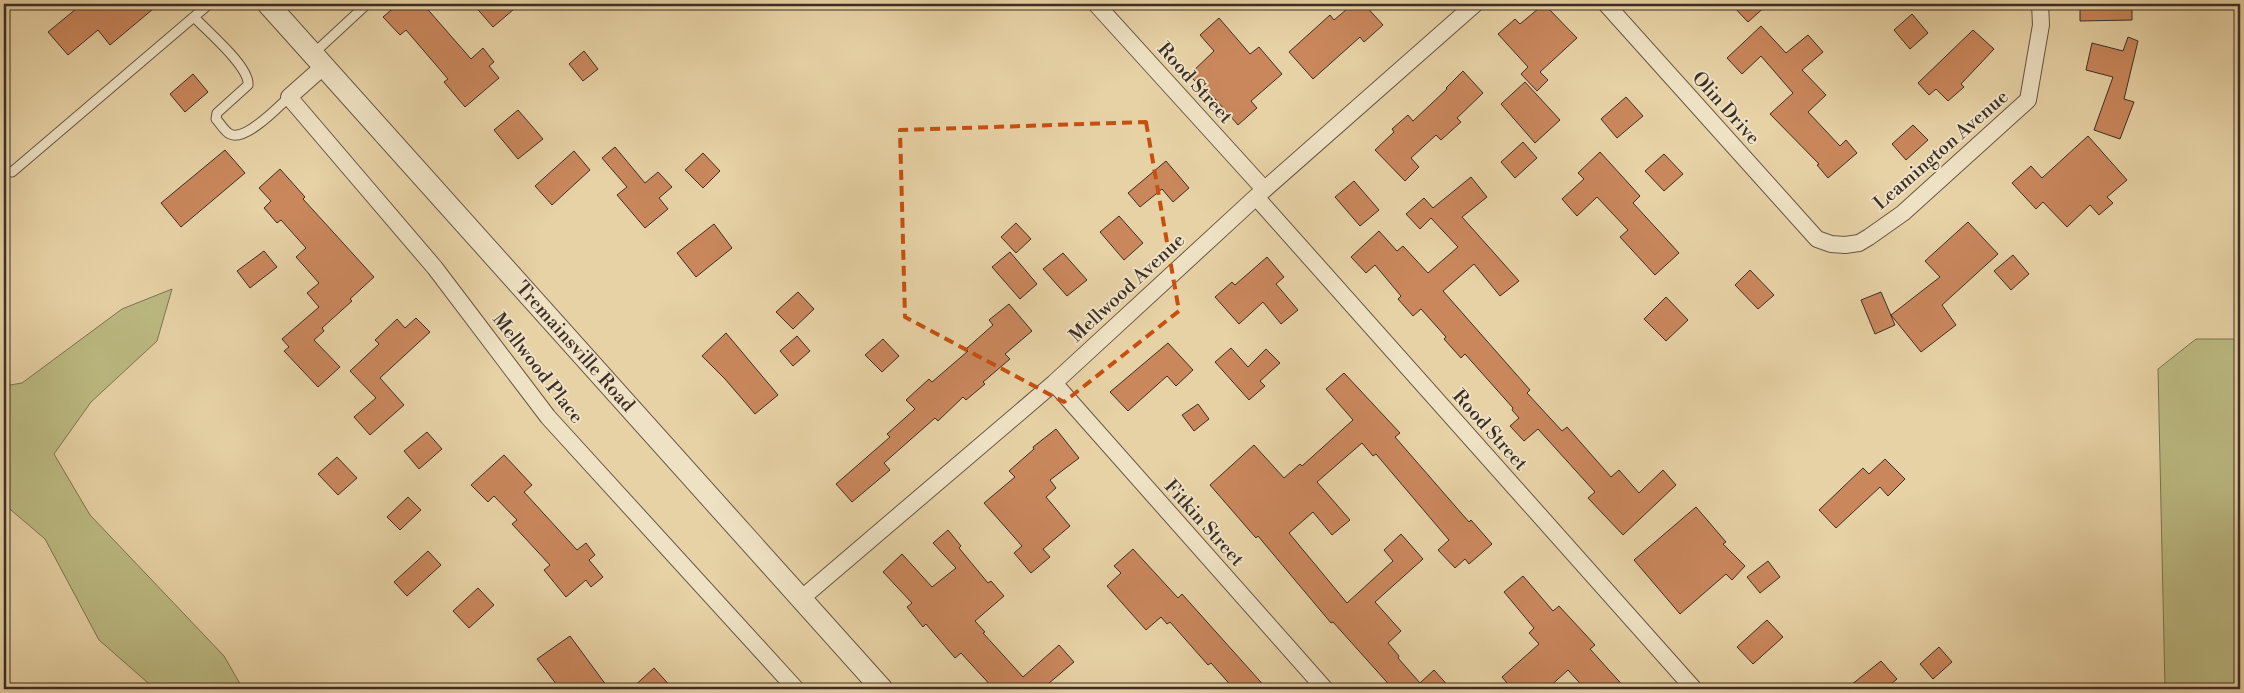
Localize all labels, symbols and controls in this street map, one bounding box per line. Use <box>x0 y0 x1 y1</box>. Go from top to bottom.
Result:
street label: Rood Street <box>1152 38 1238 129</box>
street label: Olin Drive <box>1687 66 1765 150</box>
street label: Leamington Avenue <box>1869 85 2013 215</box>
street label: Mellwood Avenue <box>1064 228 1190 348</box>
street label: Tremainsville Road <box>510 276 640 417</box>
street label: Mellwood Place <box>487 308 589 428</box>
street label: Rood Street <box>1447 385 1533 476</box>
street label: Fitkin Street <box>1159 475 1249 571</box>

